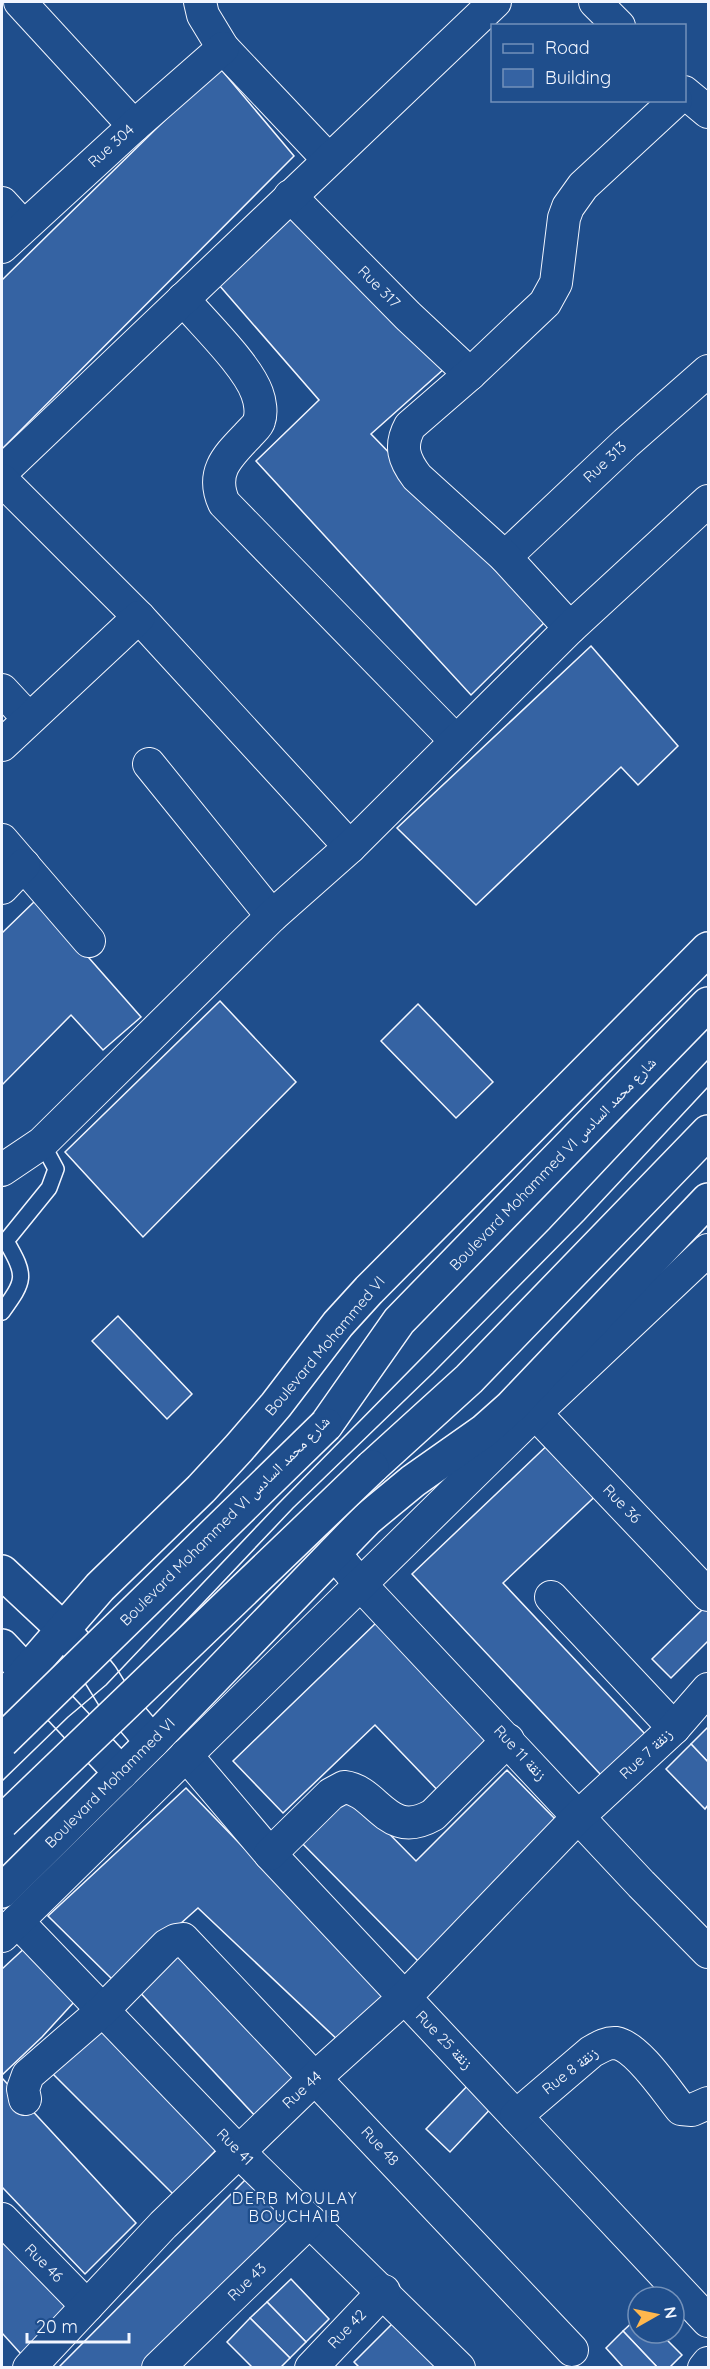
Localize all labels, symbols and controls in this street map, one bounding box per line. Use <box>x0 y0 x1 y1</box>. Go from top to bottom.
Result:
legend <box>491 24 686 102</box>
text: Road <box>545 36 590 59</box>
text: Building <box>545 66 611 89</box>
street label: Rue 304 <box>84 120 138 171</box>
street label: Rue 317 <box>354 261 405 312</box>
street label: Rue 313 <box>579 437 630 486</box>
street label: Boulevard Mohammed VI شارع محمد السادس <box>445 1053 661 1275</box>
street label: Boulevard Mohammed VI <box>261 1272 389 1419</box>
street label: Boulevard Mohammed VI شارع محمد السادس <box>116 1412 334 1630</box>
street label: Rue 36 <box>599 1480 645 1527</box>
street label: Boulevard Mohammed VI <box>41 1714 179 1852</box>
street label: Rue 11 زنقة <box>490 1721 551 1784</box>
street label: Rue 7 زنقة <box>615 1724 676 1783</box>
street label: Rue 25 زنقة <box>412 2006 477 2073</box>
street label: Rue 8 زنقة <box>538 2043 602 2098</box>
street label: Rue 44 <box>278 2067 325 2113</box>
street label: Rue 48 <box>357 2122 403 2169</box>
street label: Rue 41 <box>213 2124 258 2169</box>
district label: DERB MOULAY BOUCHAIB <box>232 2188 358 2226</box>
street label: Rue 46 <box>21 2239 68 2286</box>
street label: Rue 43 <box>223 2258 270 2305</box>
north arrow <box>626 2285 686 2345</box>
street label: Rue 42 <box>323 2305 370 2352</box>
text: N <box>660 2305 682 2320</box>
scale bar <box>27 2306 129 2344</box>
text: 20 m <box>36 2315 78 2338</box>

